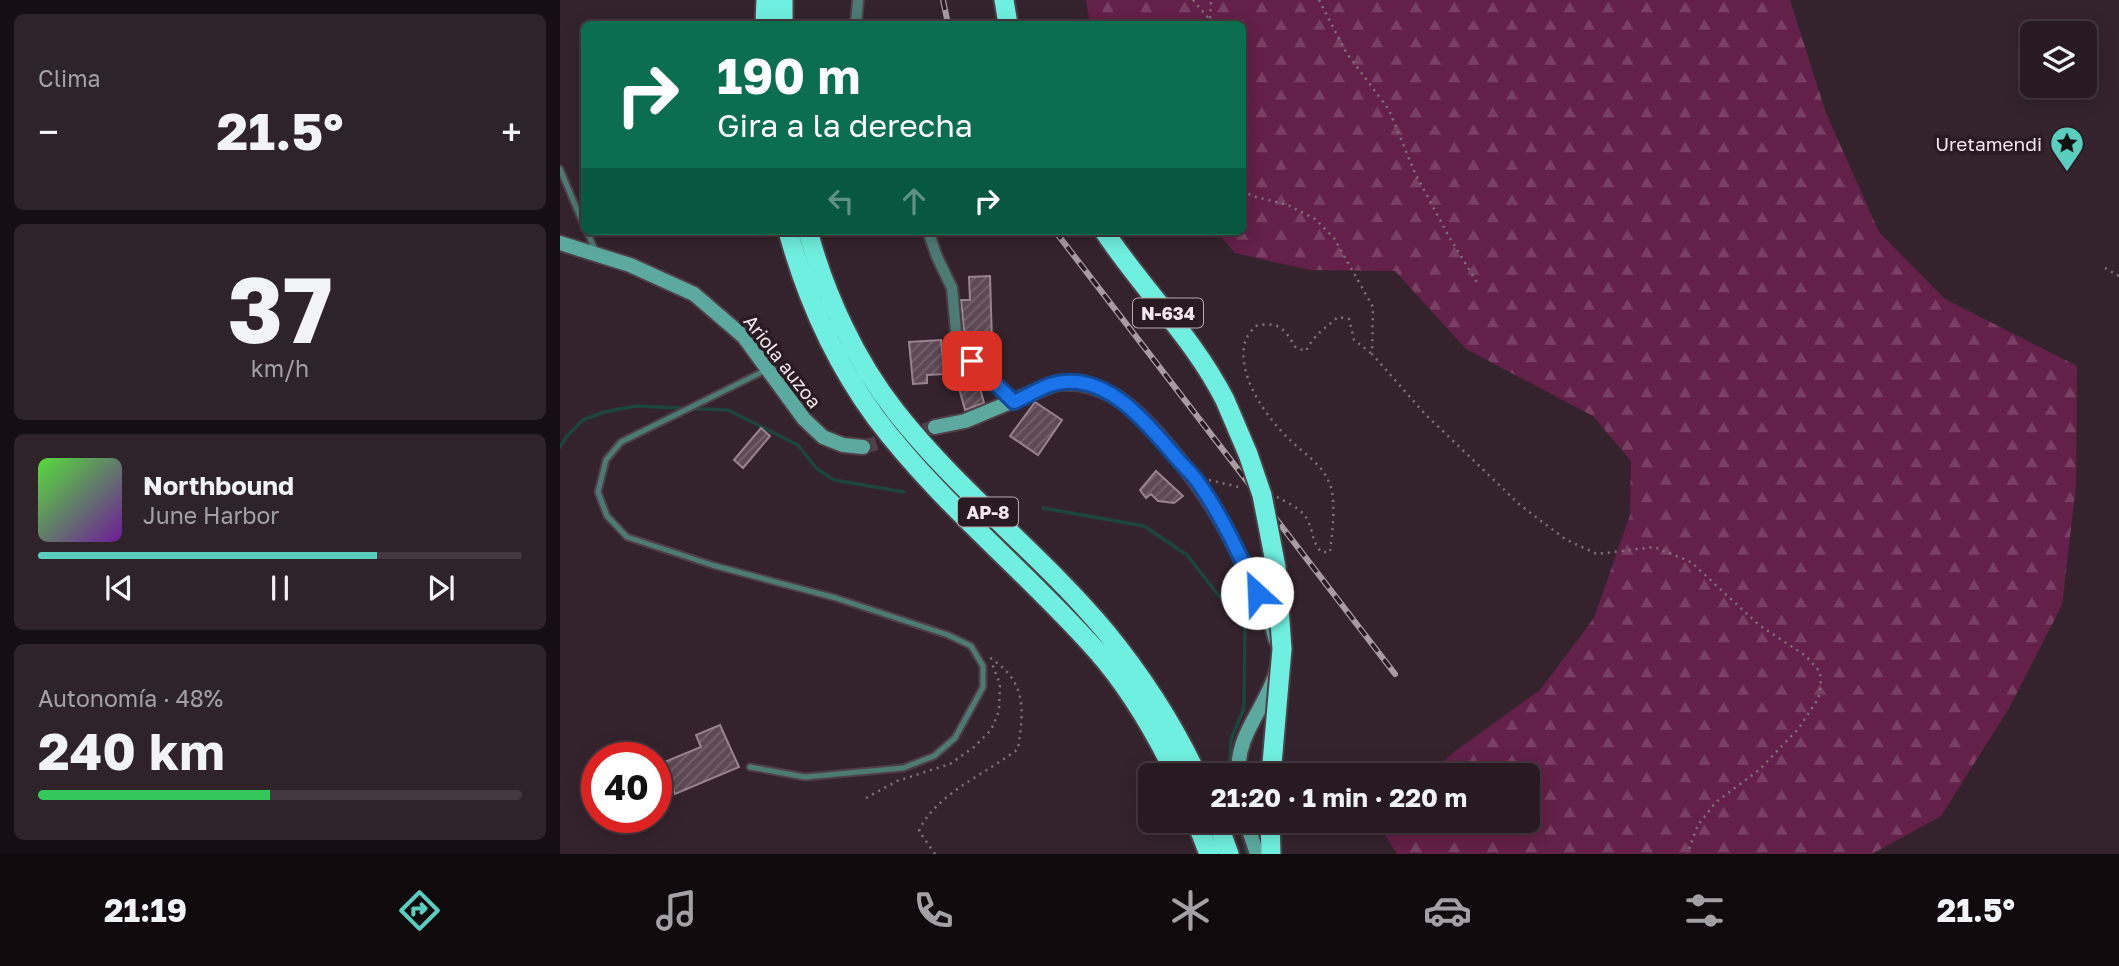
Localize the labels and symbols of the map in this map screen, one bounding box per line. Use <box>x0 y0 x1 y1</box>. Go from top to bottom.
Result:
place icon: Uretamendi <box>2048 124 2086 173</box>
place label: Uretamendi <box>1935 132 2042 155</box>
road number: N-634 <box>1133 298 1203 328</box>
street label: Ariola auzoa <box>739 310 827 412</box>
pin <box>942 331 1002 391</box>
road number: AP-8 <box>958 498 1018 526</box>
position arrow <box>1220 556 1294 630</box>
speed limit sign: 40 <box>581 742 672 833</box>

